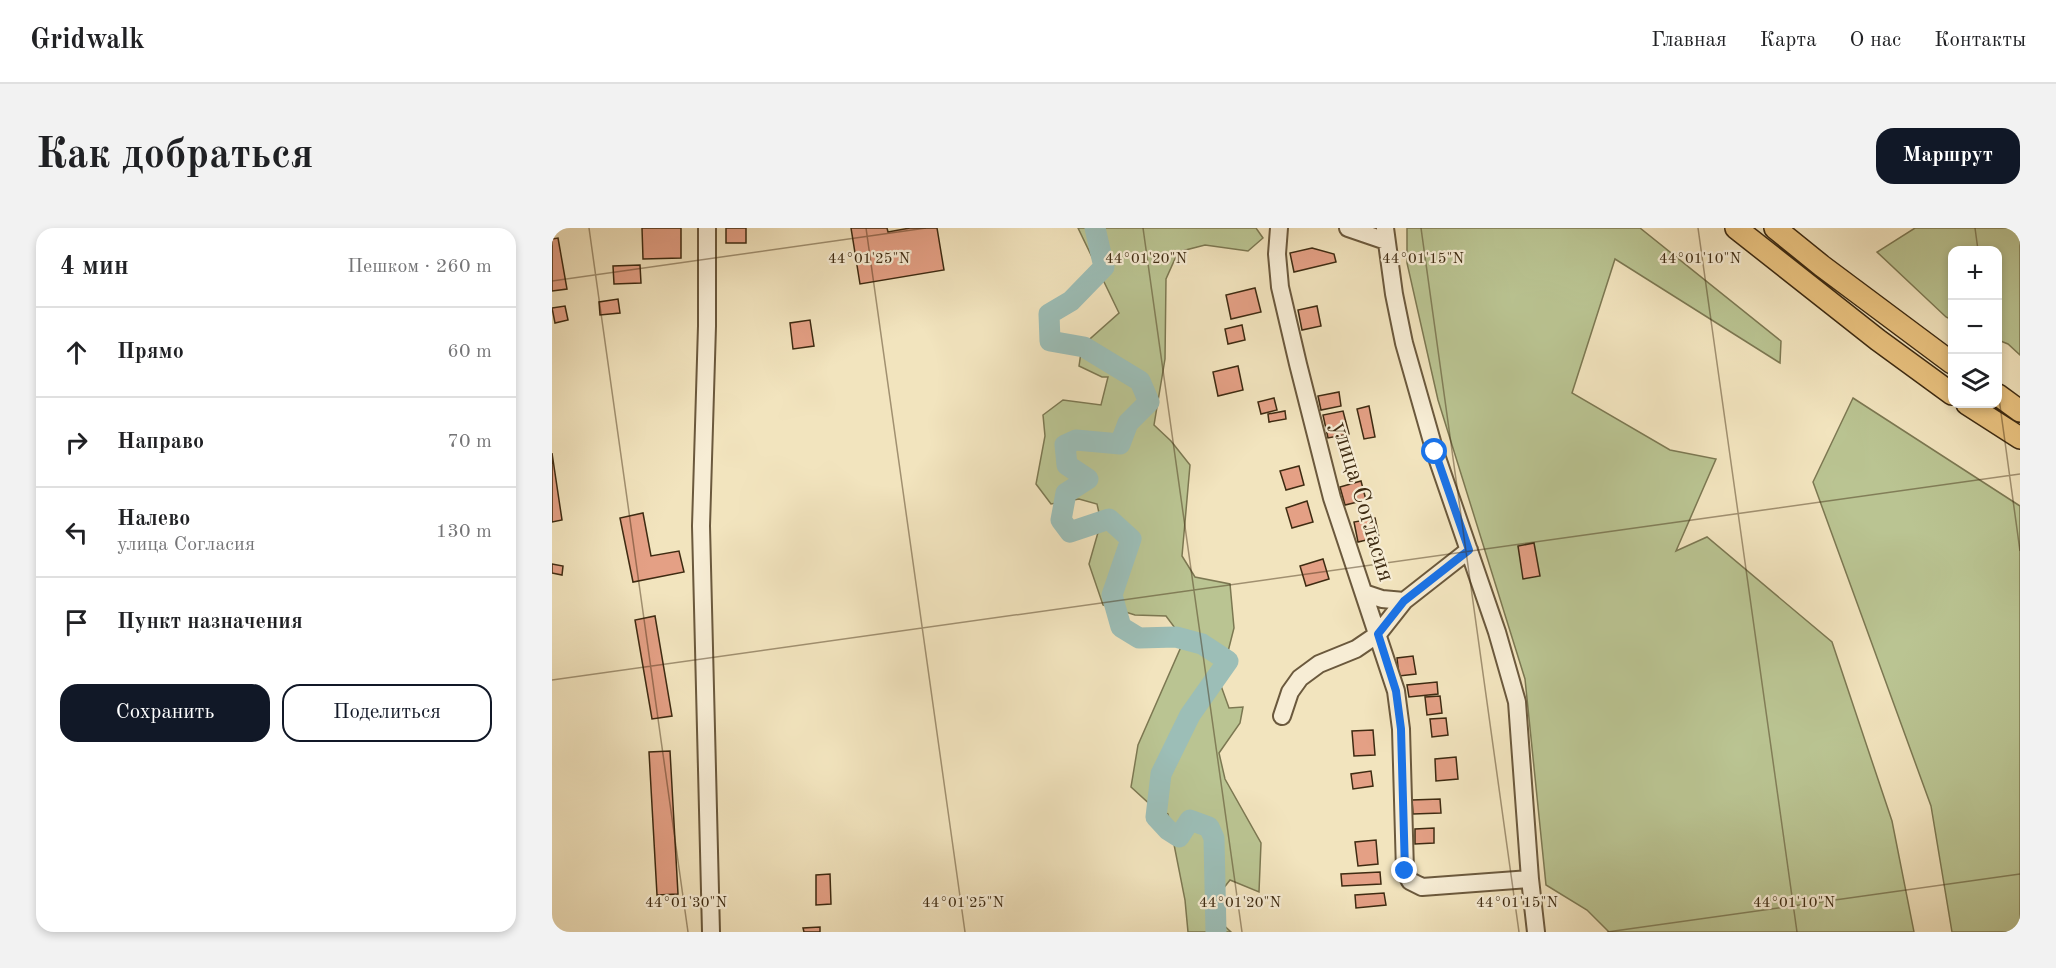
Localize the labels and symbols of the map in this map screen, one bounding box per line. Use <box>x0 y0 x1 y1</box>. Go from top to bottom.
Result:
text: 44°01'25"N <box>828 252 910 267</box>
text: 44°01'20"N <box>1105 252 1187 267</box>
text: 44°01'15"N <box>1382 252 1464 267</box>
text: 44°01'10"N <box>1659 252 1741 267</box>
street label: улица Согласия <box>1326 419 1398 585</box>
route start <box>1421 438 1447 464</box>
route end <box>1391 857 1417 883</box>
text: 44°01'30"N <box>645 896 727 911</box>
text: 44°01'25"N <box>922 896 1004 911</box>
text: 44°01'20"N <box>1199 896 1281 911</box>
text: 44°01'15"N <box>1476 896 1558 911</box>
text: 44°01'10"N <box>1753 896 1835 911</box>

